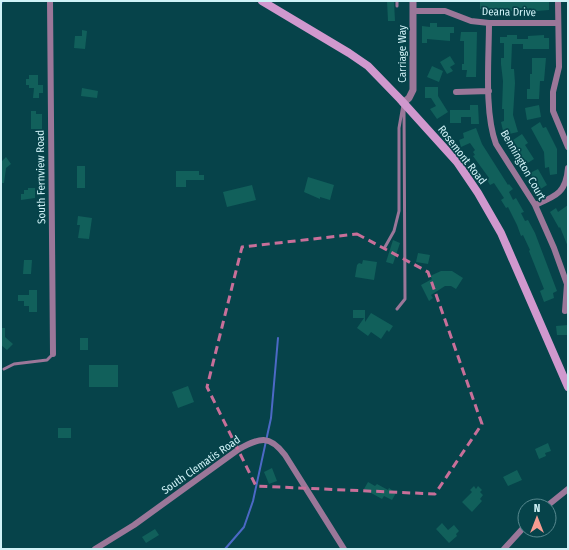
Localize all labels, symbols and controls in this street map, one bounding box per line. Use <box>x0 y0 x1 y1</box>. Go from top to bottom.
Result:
street label: Deana Drive <box>482 5 536 19</box>
street label: Carriage Way <box>396 25 409 83</box>
street label: Rosemont Road <box>435 123 489 187</box>
street label: Bennington Court <box>498 128 549 203</box>
street label: South Fernview Road <box>34 130 48 224</box>
street label: South Clematis Road <box>159 433 243 497</box>
north arrow <box>517 498 557 538</box>
text: N <box>534 502 540 515</box>

